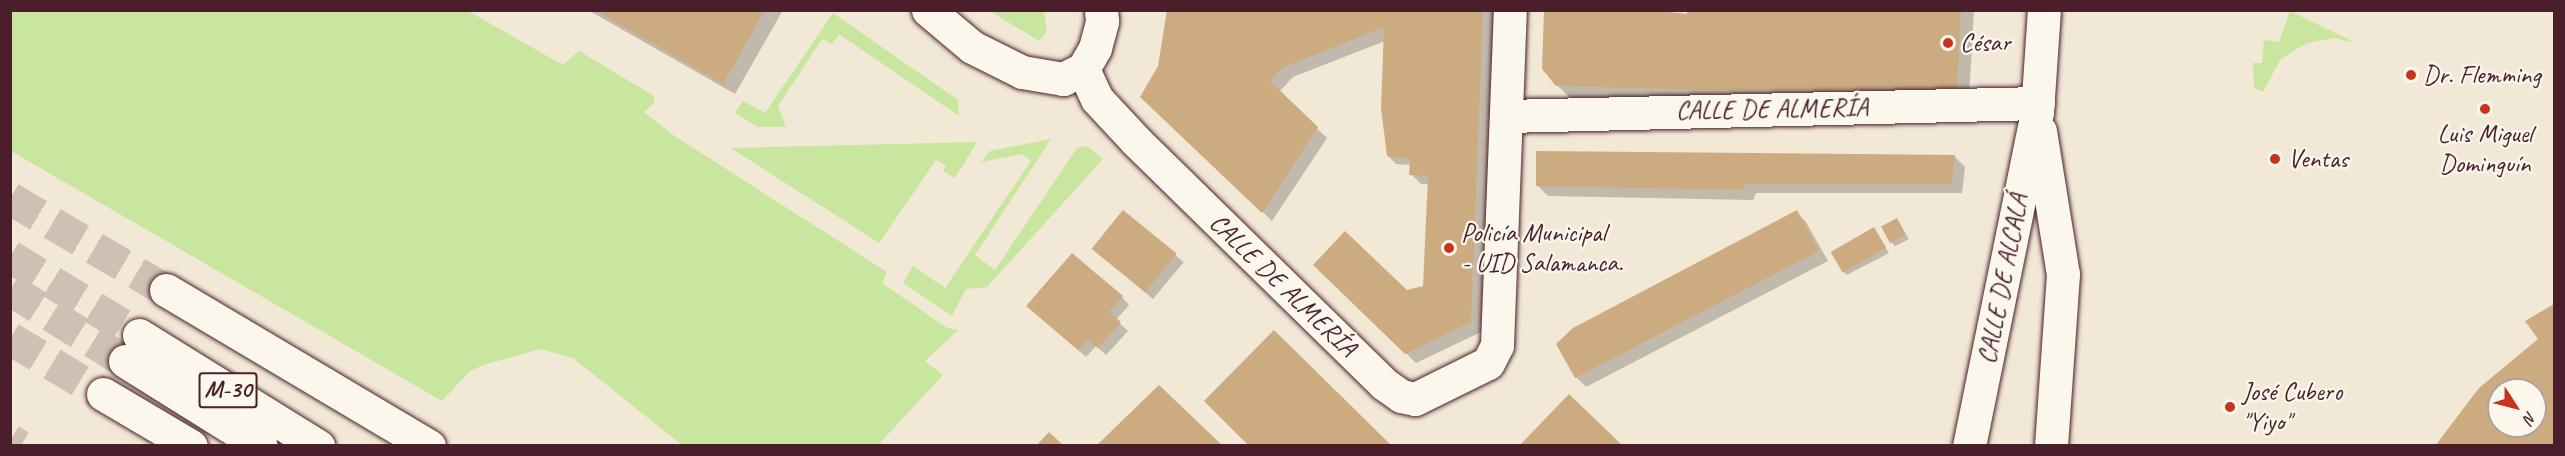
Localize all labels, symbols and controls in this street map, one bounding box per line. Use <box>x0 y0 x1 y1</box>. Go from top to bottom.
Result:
place label: César <box>1960 27 2010 59</box>
marker: César <box>1941 36 1955 50</box>
place label: Dr. Flemming <box>2423 59 2541 91</box>
marker: Dr. Flemming <box>2404 68 2418 82</box>
street label: CALLE DE ALMERÍA <box>1676 92 1868 126</box>
marker: Luis Miguel Dominguín <box>2478 102 2492 116</box>
place label: Luis Miguel Dominguín <box>2437 118 2533 180</box>
place label: Ventas <box>2288 143 2348 175</box>
marker: Ventas <box>2266 150 2284 168</box>
street label: CALLE DE ALCALÁ <box>1971 192 2035 366</box>
street label: CALLE DE ALMERÍA <box>1203 207 1363 363</box>
place label: Policía Municipal - UID Salamanca. <box>1461 217 1623 278</box>
marker: Policía Municipal - UID Salamanca. <box>1442 241 1456 255</box>
road number: M-30 <box>198 369 258 411</box>
place label: José Cubero "Yiyo" <box>2242 376 2342 437</box>
north arrow <box>2487 378 2547 438</box>
marker: José Cubero "Yiyo" <box>2223 400 2237 414</box>
text: N <box>2519 408 2541 427</box>

